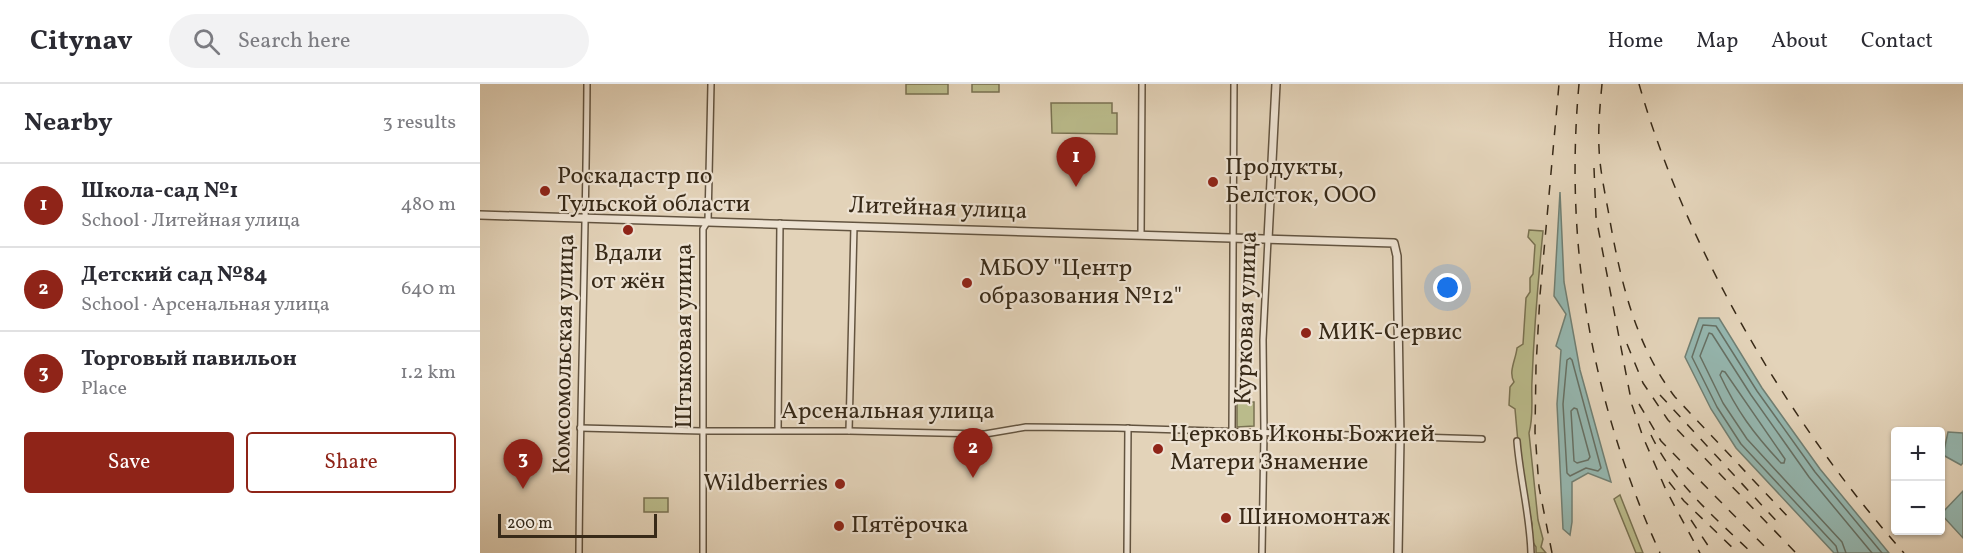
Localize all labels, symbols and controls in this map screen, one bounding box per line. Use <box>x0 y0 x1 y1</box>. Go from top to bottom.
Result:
search box <box>169 14 589 68</box>
text: Citynav <box>30 22 133 61</box>
icon: search <box>190 25 223 58</box>
text: Search here <box>238 26 350 57</box>
text: Home <box>1608 27 1663 56</box>
text: Map <box>1696 27 1738 56</box>
text: About <box>1771 27 1828 56</box>
text: Contact <box>1861 27 1933 56</box>
text: Nearby <box>24 105 113 141</box>
text: 3 results <box>382 109 456 137</box>
pin: 1 <box>1056 138 1096 187</box>
place label: Продукты, Белсток, ООО <box>1225 151 1376 213</box>
place label: Роскадастр по Тульской области <box>557 160 750 222</box>
marker: Продукты, Белсток, ООО <box>1206 175 1220 189</box>
text: Школа-сад №1 <box>81 176 238 207</box>
marker: Роскадастр по Тульской области <box>538 184 552 198</box>
street label: Литейная улица <box>848 189 1028 229</box>
text: 1 <box>39 191 48 219</box>
text: 480 m <box>401 191 456 219</box>
text: School · Литейная улица <box>81 207 300 235</box>
marker: Вдали от жён <box>621 223 635 237</box>
street label: Курковая улица <box>1227 230 1267 406</box>
street label: Комсомольская улица <box>546 234 584 474</box>
place label: Вдали от жён <box>591 237 665 299</box>
street label: Штыковая улица <box>668 243 702 429</box>
place label: МБОУ "Центр образования №12" <box>979 252 1182 314</box>
text: Детский сад №84 <box>81 260 268 291</box>
your location <box>1433 273 1462 302</box>
text: 2 <box>38 275 49 303</box>
text: 640 m <box>401 275 456 303</box>
marker: МБОУ "Центр образования №12" <box>960 276 974 290</box>
text: School · Арсенальная улица <box>81 291 330 319</box>
place label: МИК-Сервис <box>1318 316 1462 350</box>
marker: МИК-Сервис <box>1299 326 1313 340</box>
text: Торговый павильон <box>81 344 297 375</box>
text: 3 <box>38 359 49 387</box>
text: 1.2 km <box>400 359 456 387</box>
text: Place <box>81 375 127 403</box>
street label: Арсенальная улица <box>781 395 995 429</box>
place label: Церковь Иконы Божией Матери Знамение <box>1170 418 1435 480</box>
map controls <box>1891 427 1945 535</box>
button: + <box>1891 427 1945 481</box>
pin: 2 <box>954 428 992 478</box>
button: Save <box>24 432 234 493</box>
button: Share <box>246 432 456 493</box>
pin: 3 <box>504 440 543 489</box>
marker: Церковь Иконы Божией Матери Знамение <box>1151 442 1165 456</box>
place label: Wildberries <box>703 467 828 501</box>
marker: Wildberries <box>833 477 847 491</box>
button: − <box>1891 481 1945 535</box>
place label: Шиномонтаж <box>1238 501 1390 535</box>
place label: Пятёрочка <box>851 509 969 543</box>
scale bar <box>498 511 657 538</box>
marker: Шиномонтаж <box>1219 511 1233 525</box>
text: 200 m <box>507 513 552 535</box>
marker: Пятёрочка <box>832 519 846 533</box>

